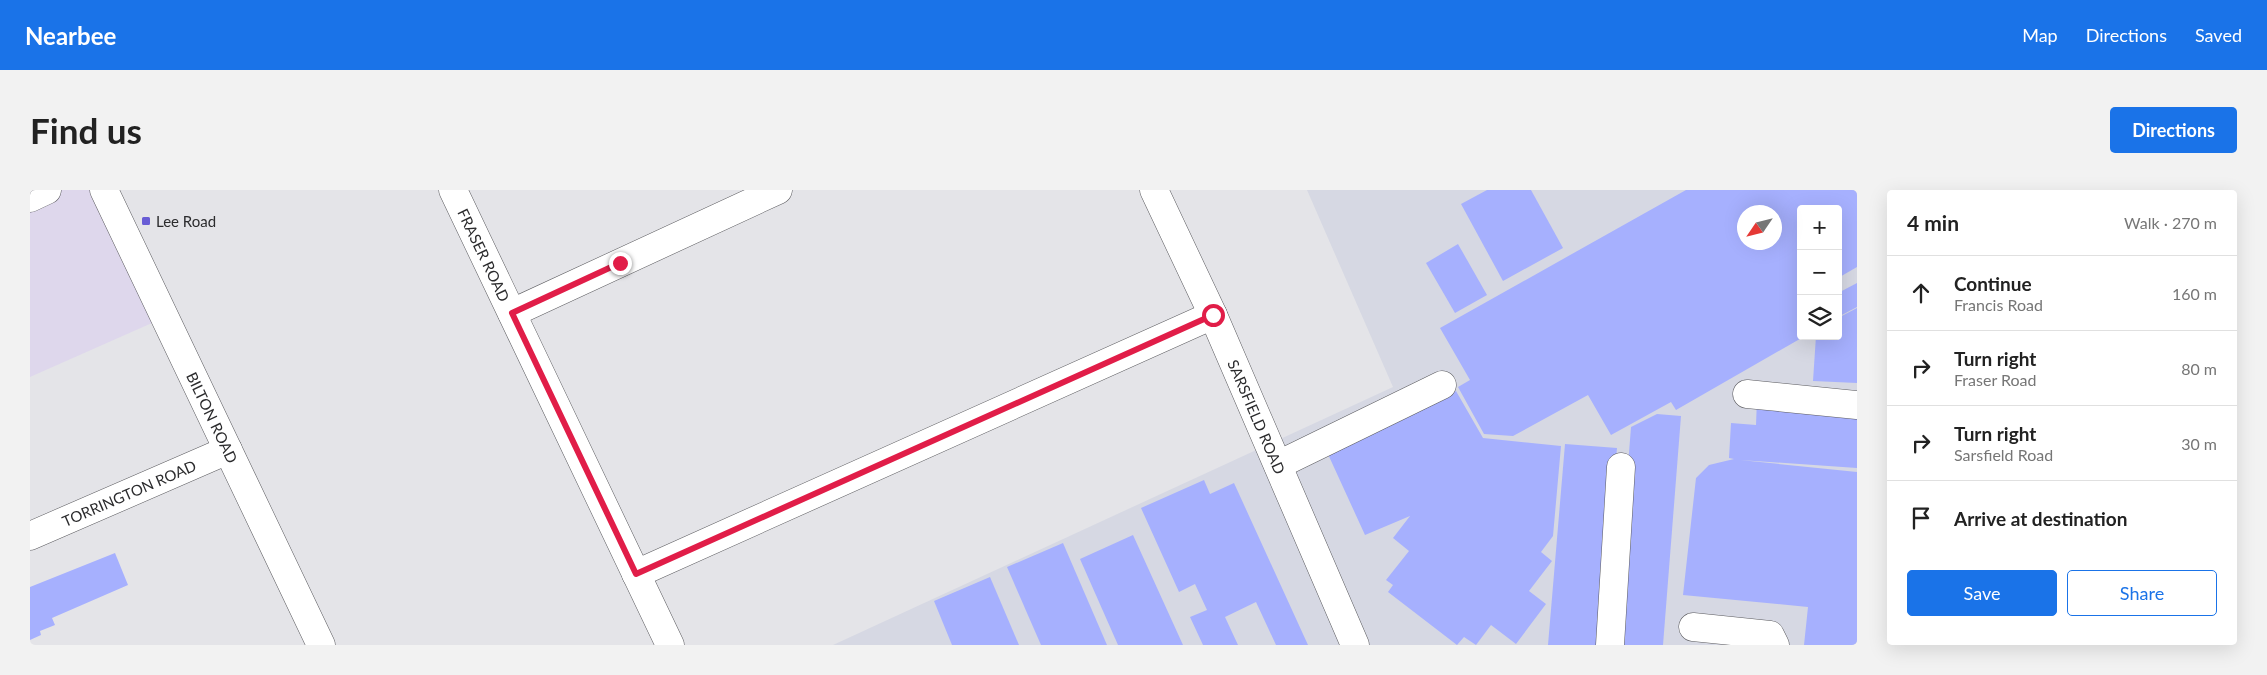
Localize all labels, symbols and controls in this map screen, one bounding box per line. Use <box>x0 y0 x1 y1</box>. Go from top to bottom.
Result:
text: Nearbee <box>25 21 116 50</box>
text: Map <box>2022 24 2058 46</box>
text: Directions <box>2086 24 2167 46</box>
text: Saved <box>2195 24 2242 46</box>
button: Directions <box>2110 107 2237 153</box>
text: Find us <box>30 109 142 151</box>
north arrow <box>1737 205 1782 250</box>
map controls <box>1797 205 1842 340</box>
button: + <box>1797 205 1842 250</box>
street label: FRASER ROAD <box>454 206 514 304</box>
text: 4 min <box>1907 210 1959 235</box>
place label: Lee Road <box>156 212 216 230</box>
text: Walk · 270 m <box>2124 213 2217 232</box>
marker: Lee Road <box>140 215 152 227</box>
button: − <box>1797 250 1842 295</box>
route end <box>609 252 632 275</box>
text: Continue <box>1954 272 2032 295</box>
icon: ahead <box>1907 279 1935 307</box>
text: 160 m <box>2172 284 2217 303</box>
button: layers <box>1797 295 1842 340</box>
text: Francis Road <box>1954 295 2043 314</box>
route start <box>1202 304 1225 327</box>
text: Turn right <box>1954 347 2036 370</box>
icon: right <box>1907 354 1935 382</box>
street label: SARSFIELD ROAD <box>1224 357 1289 477</box>
text: 80 m <box>2181 359 2217 378</box>
street label: BILTON ROAD <box>183 369 242 466</box>
text: Fraser Road <box>1954 370 2036 389</box>
text: Turn right <box>1954 422 2036 445</box>
icon: right <box>1907 429 1935 457</box>
text: 30 m <box>2181 434 2217 453</box>
text: Sarsfield Road <box>1954 445 2053 464</box>
street label: TORRINGTON ROAD <box>59 456 199 530</box>
icon: arrive <box>1907 504 1935 532</box>
text: Arrive at destination <box>1954 507 2127 530</box>
button: Save <box>1907 570 2057 616</box>
button: Share <box>2067 570 2217 616</box>

